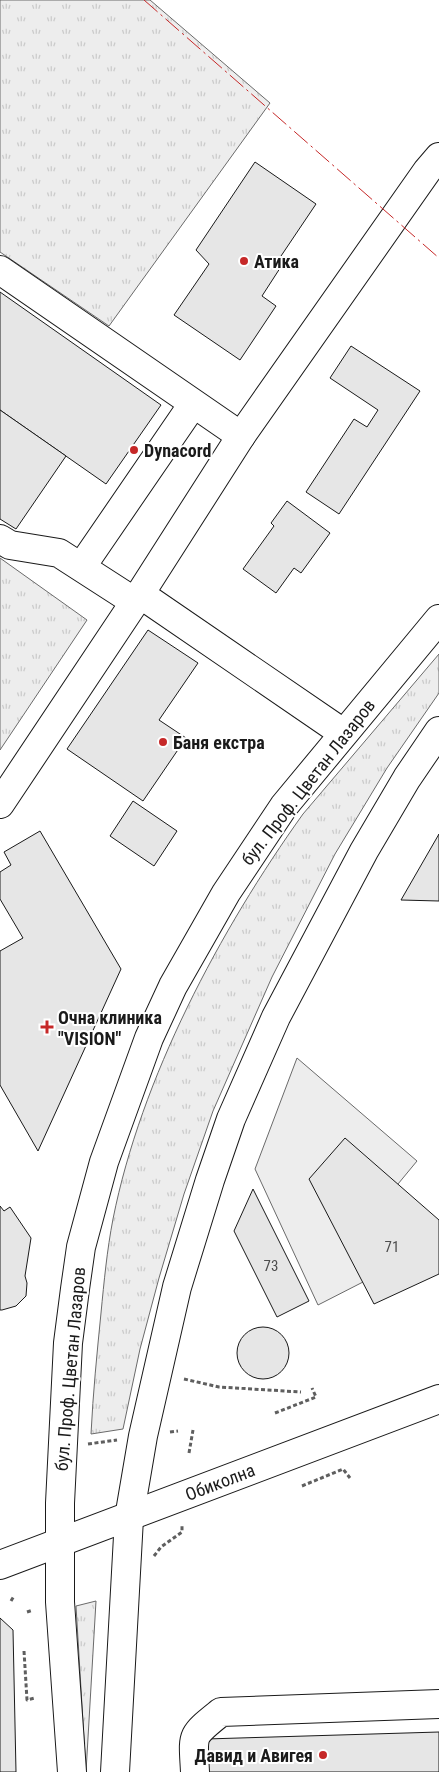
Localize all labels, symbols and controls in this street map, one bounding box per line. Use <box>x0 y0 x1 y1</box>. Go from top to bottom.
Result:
place label: Атика <box>254 251 299 272</box>
marker: Атика <box>238 255 250 267</box>
place label: Dynacord <box>144 440 211 461</box>
marker: Dynacord <box>128 444 140 456</box>
street label: бул. Проф. Цветан Лазаров <box>237 695 379 869</box>
place label: Баня екстра <box>173 732 265 753</box>
marker: Баня екстра <box>157 736 169 748</box>
place label: Очна клиника "VISION" <box>58 1007 162 1049</box>
marker: Очна клиника "VISION" <box>40 1020 54 1034</box>
house number: 71 <box>385 1238 399 1256</box>
house number: 73 <box>264 1257 278 1275</box>
street label: бул. Проф. Цветан Лазаров <box>51 1266 89 1472</box>
street label: Обиколна <box>182 1459 258 1505</box>
place label: Давид и Авигея <box>195 1745 313 1766</box>
marker: Давид и Авигея <box>317 1749 329 1761</box>

